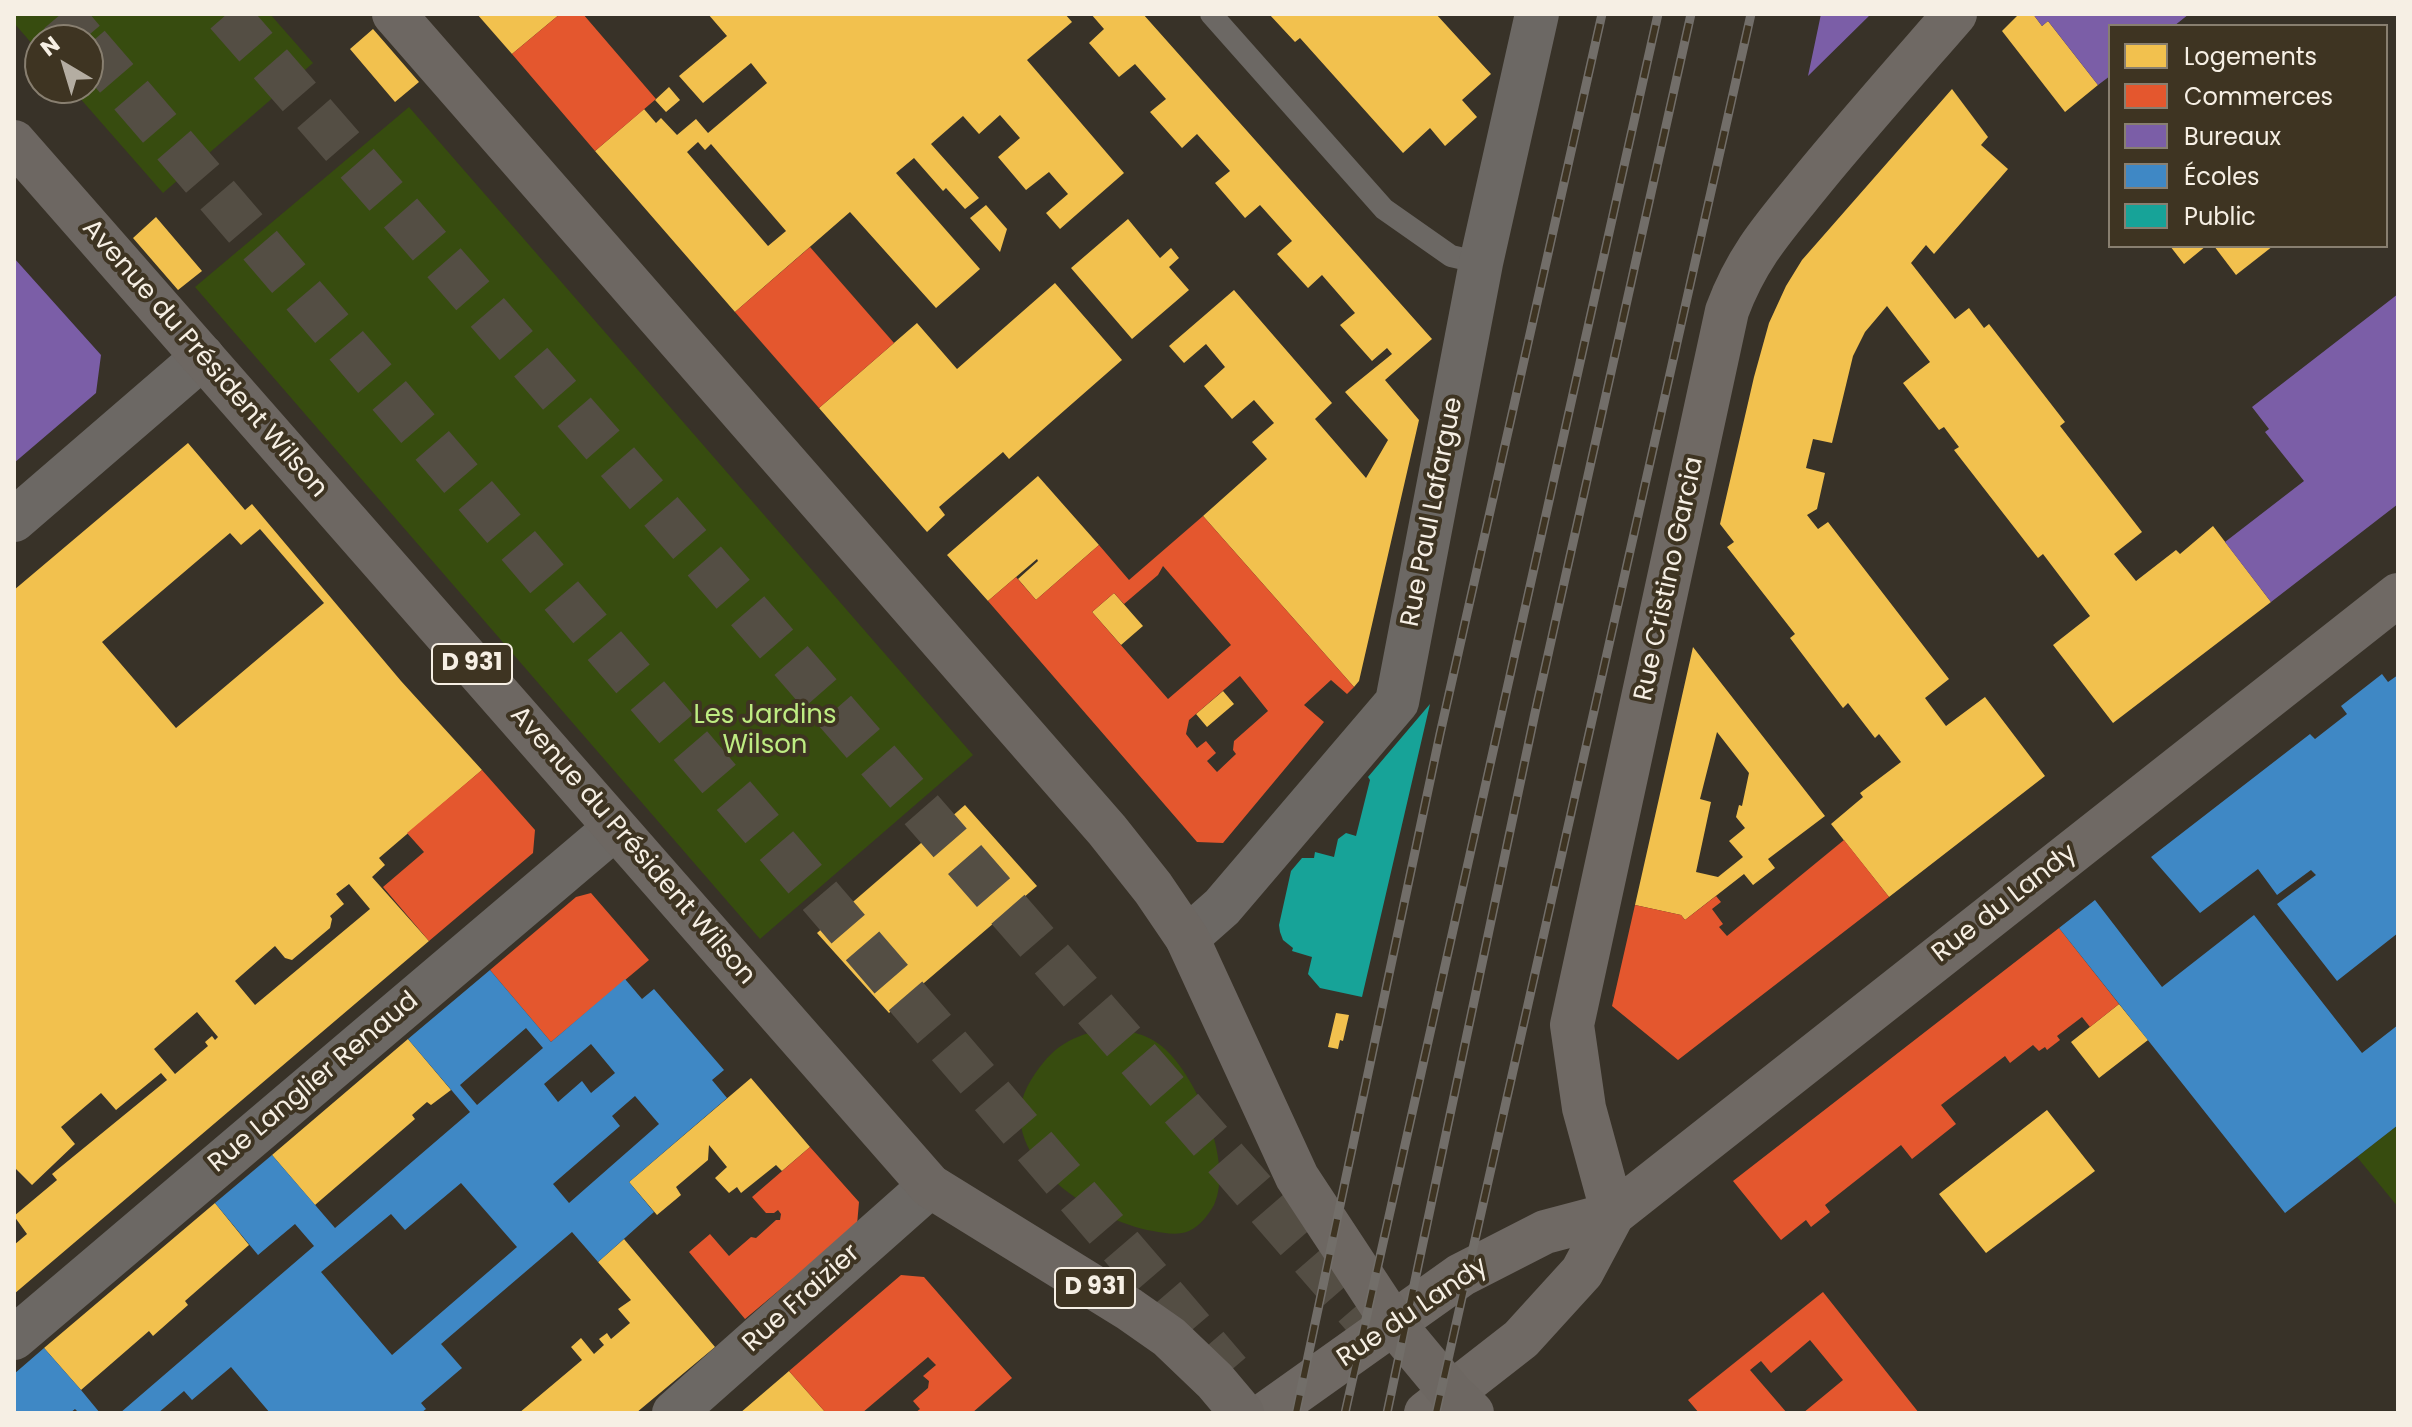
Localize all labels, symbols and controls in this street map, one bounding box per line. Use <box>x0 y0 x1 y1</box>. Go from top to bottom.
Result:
north arrow <box>24 24 104 104</box>
legend <box>2108 24 2388 248</box>
text: N <box>34 29 66 64</box>
text: Logements <box>2184 40 2317 73</box>
text: Commerces <box>2184 80 2333 113</box>
text: Bureaux <box>2184 120 2281 153</box>
text: Écoles <box>2184 160 2260 193</box>
text: Public <box>2184 200 2256 233</box>
street label: Avenue du Président Wilson <box>75 214 333 504</box>
street label: Rue Paul Lafargue <box>1395 395 1471 629</box>
street label: Rue Cristino Garcia <box>1629 454 1711 704</box>
road number: D 931 <box>432 644 512 684</box>
park label: Les Jardins Wilson <box>693 700 837 762</box>
street label: Avenue du Président Wilson <box>503 701 761 991</box>
street label: Rue du Landy <box>1927 838 2083 970</box>
street label: Rue Langlier Renaud <box>203 986 425 1180</box>
street label: Rue Fraizier <box>737 1238 867 1360</box>
street label: Rue du Landy <box>1332 1251 1494 1375</box>
road number: D 931 <box>1055 1268 1135 1308</box>

